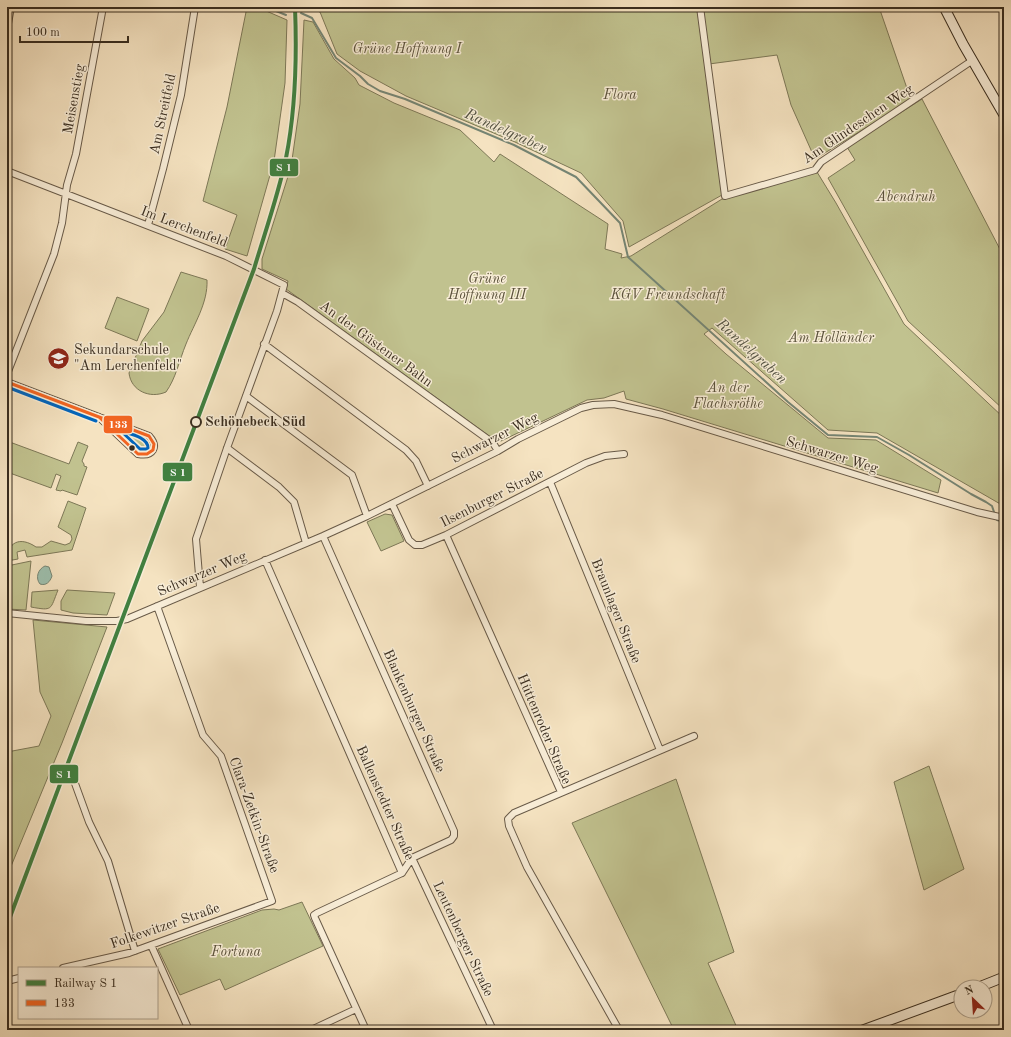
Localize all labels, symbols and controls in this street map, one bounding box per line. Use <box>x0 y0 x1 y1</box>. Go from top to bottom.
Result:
scale bar <box>20 18 128 44</box>
text: 100 m <box>26 27 60 39</box>
park label: Grüne Hoffnung I <box>353 42 463 57</box>
street label: Meisenstieg <box>61 63 87 135</box>
street label: Am Streitfeld <box>148 72 178 156</box>
street label: Am Glindeschen Weg <box>800 82 916 166</box>
park label: Flora <box>602 88 637 102</box>
water label: Randelgraben <box>461 107 550 157</box>
line badge: S 1 <box>269 158 299 177</box>
text: S 1 <box>276 163 292 174</box>
park label: Abendruh <box>875 190 936 204</box>
street label: Im Lerchenfeld <box>139 204 229 250</box>
park label: Grüne Hoffnung III <box>447 272 527 303</box>
park label: KGV Freundschaft <box>610 288 726 303</box>
street label: An der Güstener Bahn <box>317 298 435 390</box>
water label: Randelgraben <box>712 316 790 388</box>
park label: Am Holländer <box>787 331 875 345</box>
place label: Sekundarschule "Am Lerchenfeld" <box>74 343 182 373</box>
school or university icon: Sekundarschule "Am Lerchenfeld" <box>45 345 71 371</box>
park label: An der Flachsröthe <box>692 381 763 411</box>
street label: Schwarzer Weg <box>449 410 541 466</box>
line badge: 133 <box>103 415 133 434</box>
place label: Schönebeck Süd <box>205 415 306 429</box>
marker: Schönebeck Süd <box>190 416 202 428</box>
text: 133 <box>108 420 128 431</box>
street label: Schwarzer Weg <box>784 434 880 476</box>
unlabelled marker <box>127 443 137 453</box>
line badge: S 1 <box>162 462 193 482</box>
street label: Ilsenburger Straße <box>438 466 546 530</box>
text: S 1 <box>170 468 186 479</box>
street label: Schwarzer Weg <box>155 549 249 599</box>
street label: Braunlager Straße <box>589 557 643 665</box>
street label: Blankenburger Straße <box>380 647 448 775</box>
street label: Hüttenroder Straße <box>514 672 574 786</box>
street label: Ballenstedter Straße <box>353 744 417 862</box>
street label: Clara-Zetkin-Straße <box>227 755 281 875</box>
line badge: S 1 <box>49 764 79 784</box>
text: S 1 <box>56 770 72 781</box>
street label: Leutenberger Straße <box>430 879 496 999</box>
street label: Folkewitzer Straße <box>108 901 222 951</box>
park label: Fortuna <box>210 945 261 959</box>
legend <box>18 967 158 1019</box>
text: Railway S 1 <box>54 978 117 990</box>
north arrow <box>953 979 993 1019</box>
text: N <box>963 984 976 998</box>
text: 133 <box>54 998 75 1010</box>

